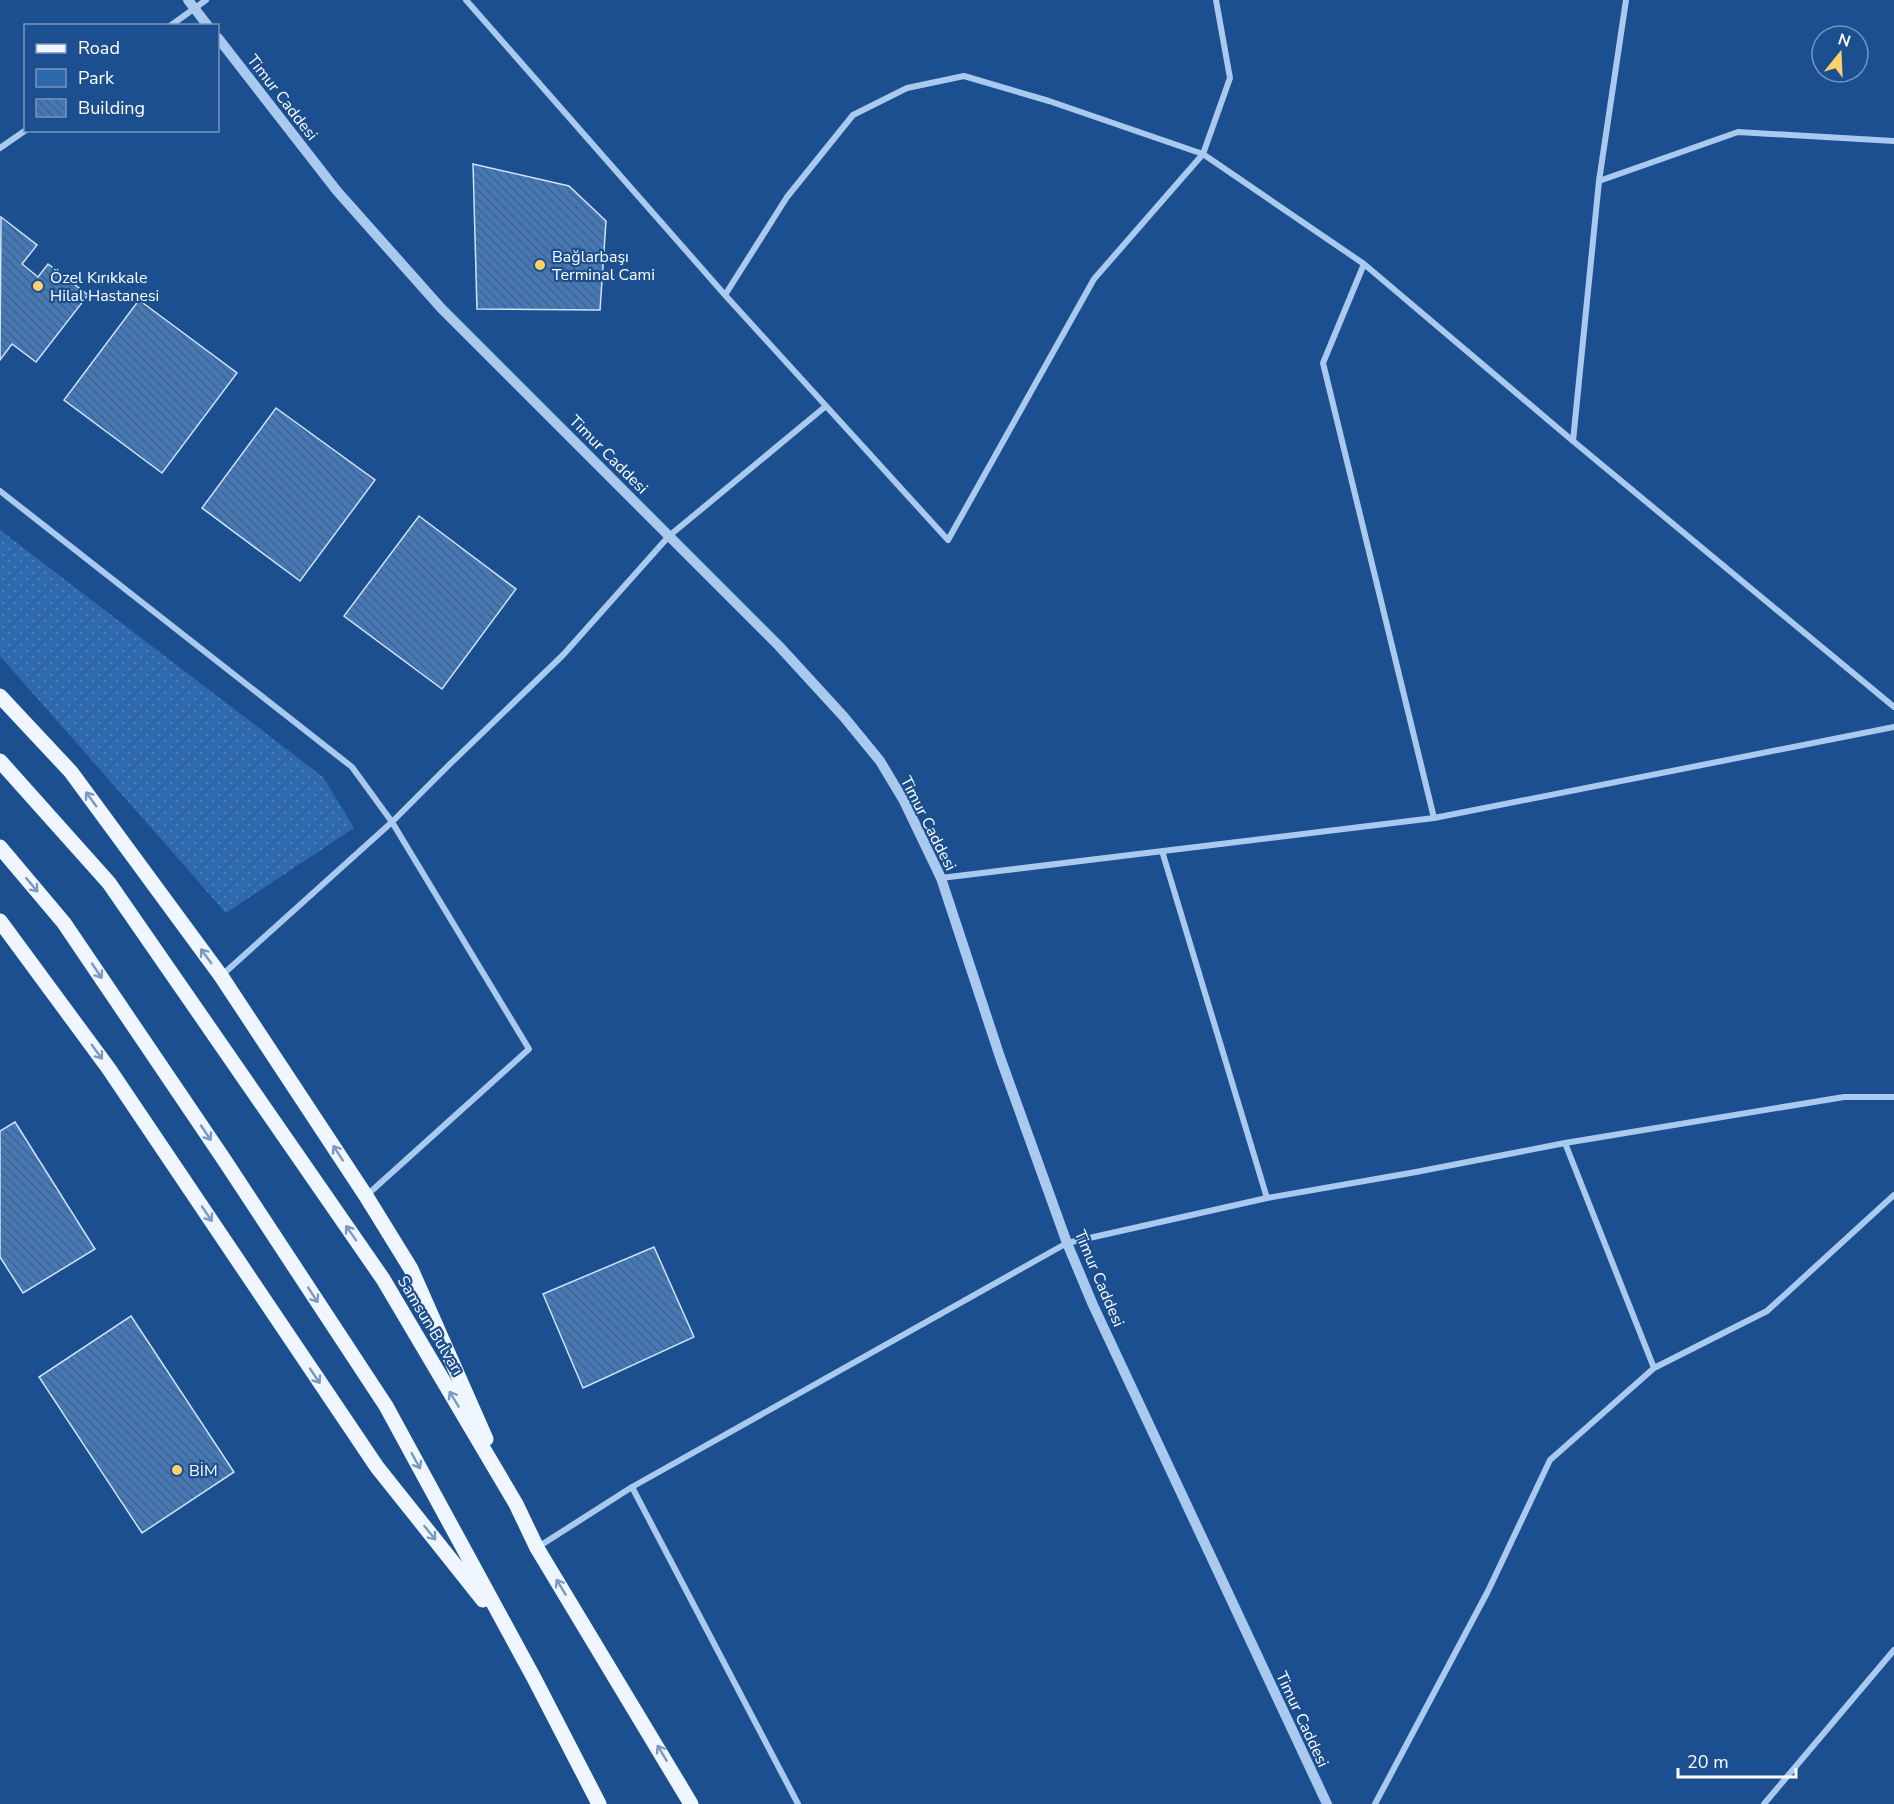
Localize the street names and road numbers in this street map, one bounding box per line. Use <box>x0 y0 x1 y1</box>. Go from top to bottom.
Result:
street label: Timur Caddesi <box>242 50 323 145</box>
street label: Timur Caddesi <box>564 410 653 499</box>
street label: Timur Caddesi <box>895 772 961 875</box>
street label: Timur Caddesi <box>1069 1226 1129 1330</box>
street label: Samsun Bulvarı <box>392 1272 468 1379</box>
street label: Timur Caddesi <box>1270 1668 1334 1771</box>

